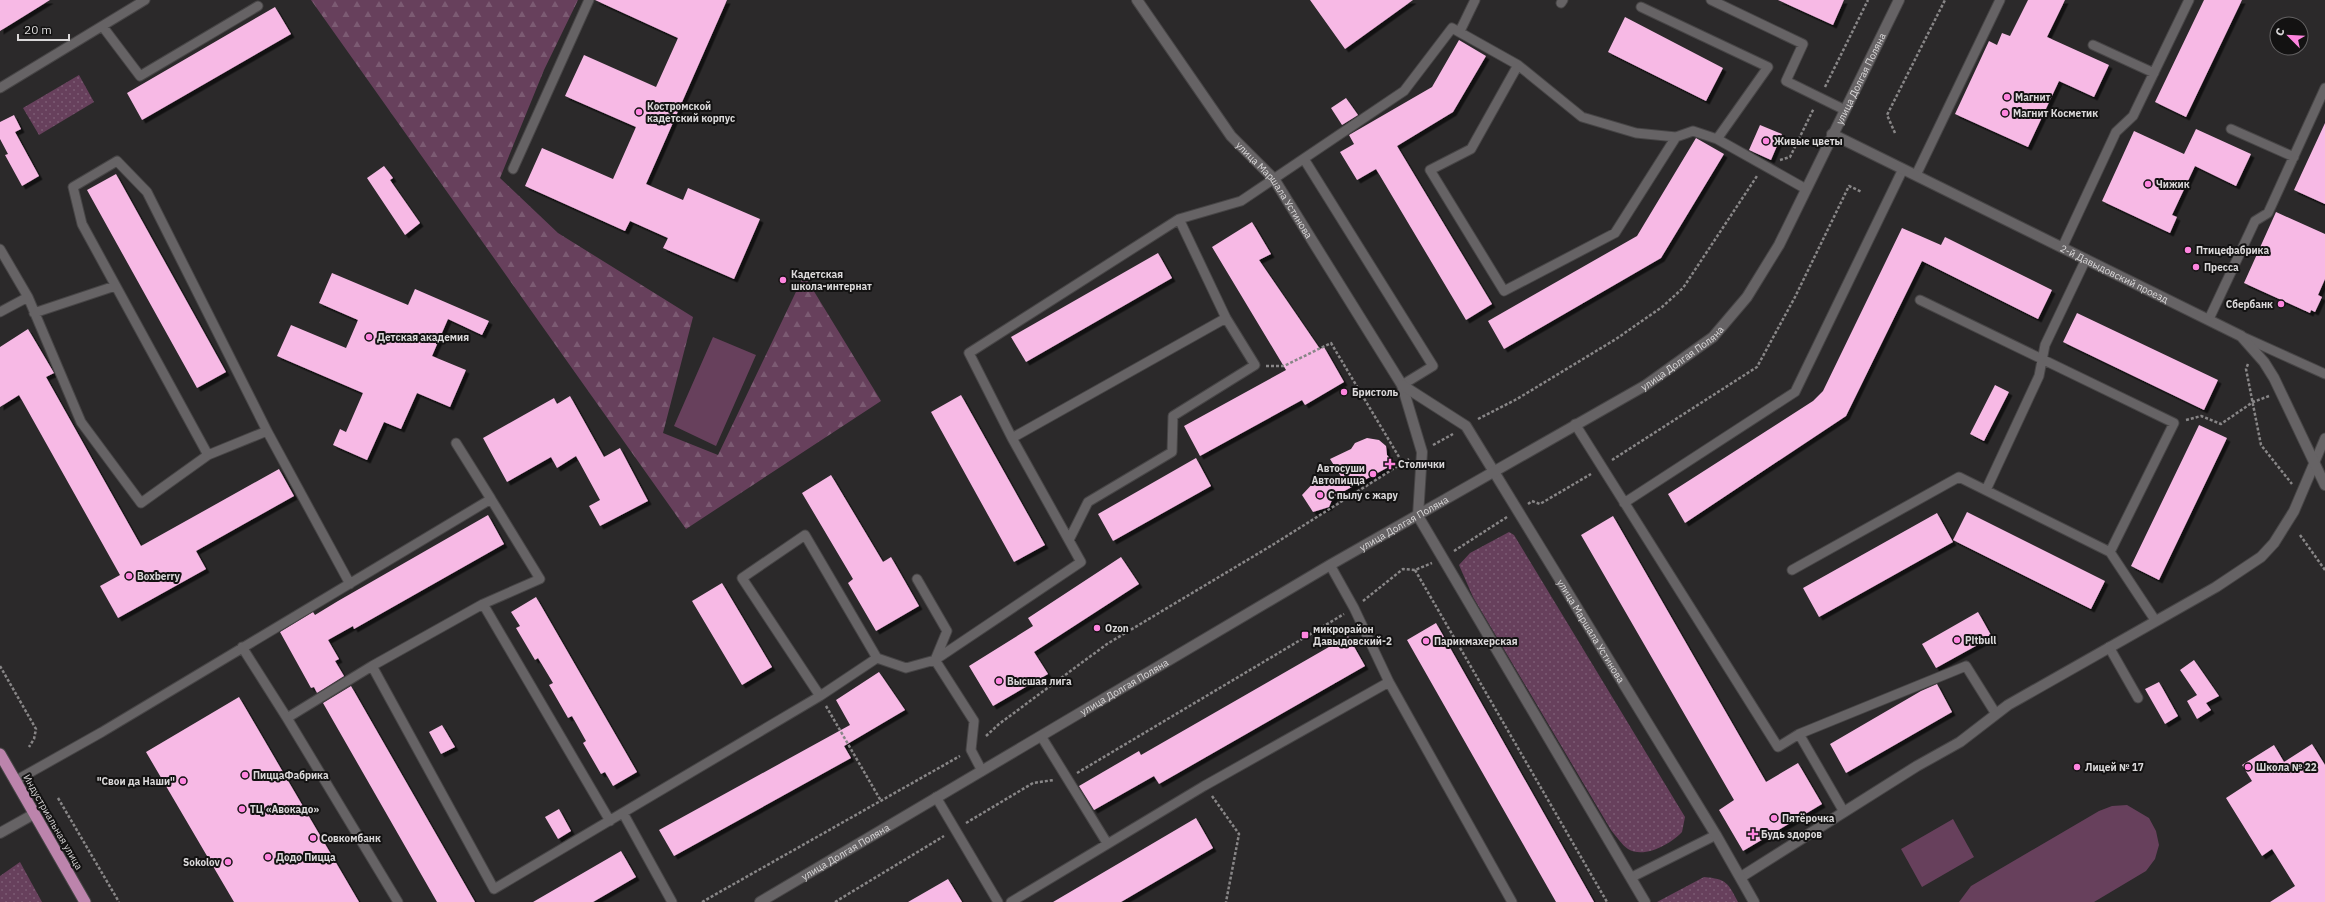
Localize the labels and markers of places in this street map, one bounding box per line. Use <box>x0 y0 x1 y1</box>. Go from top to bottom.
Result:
place label: Магнит <box>2015 91 2051 104</box>
marker: Магнит <box>2002 92 2012 102</box>
place label: Костромской кадетский корпус <box>647 100 735 125</box>
marker: Костромской кадетский корпус <box>634 107 644 117</box>
place label: Магнит Косметик <box>2013 107 2098 120</box>
marker: Магнит Косметик <box>2000 108 2010 118</box>
place label: Живые цветы <box>1774 135 1843 148</box>
marker: Живые цветы <box>1761 136 1771 146</box>
place label: Чижик <box>2156 178 2190 191</box>
marker: Чижик <box>2143 179 2153 189</box>
place label: Птицефабрика <box>2196 244 2269 257</box>
marker: Птицефабрика <box>2183 245 2193 255</box>
place label: Пресса <box>2204 261 2239 274</box>
marker: Пресса <box>2191 262 2201 272</box>
place label: Кадетская школа-интернат <box>791 268 872 293</box>
marker: Кадетская школа-интернат <box>778 275 788 285</box>
place label: Сбербанк <box>2226 298 2273 311</box>
marker: Сбербанк <box>2276 299 2286 309</box>
place label: Детская академия <box>377 331 469 344</box>
marker: Детская академия <box>364 332 374 342</box>
place label: Бристоль <box>1352 386 1399 399</box>
marker: Бристоль <box>1339 387 1349 397</box>
place label: Столички <box>1398 458 1445 471</box>
marker: Столички <box>1385 459 1395 469</box>
place label: Автосуши Автопицца <box>1311 462 1365 487</box>
marker: Автосуши Автопицца <box>1368 469 1378 479</box>
place label: C пылу с жару <box>1328 489 1399 502</box>
marker: C пылу с жару <box>1315 490 1325 500</box>
place label: Boxberry <box>137 570 181 583</box>
marker: Boxberry <box>124 571 134 581</box>
place label: Ozon <box>1105 622 1129 635</box>
marker: Ozon <box>1092 623 1102 633</box>
place label: микрорайон Давыдовский-2 <box>1313 623 1392 648</box>
marker: микрорайон Давыдовский-2 <box>1300 630 1310 640</box>
place label: Pitbull <box>1965 634 1996 647</box>
place label: Парикмахерская <box>1434 635 1518 648</box>
marker: Pitbull <box>1952 635 1962 645</box>
marker: Парикмахерская <box>1421 636 1431 646</box>
place label: Высшая лига <box>1007 675 1072 688</box>
marker: Высшая лига <box>994 676 1004 686</box>
place label: Лицей № 17 <box>2085 761 2144 774</box>
place label: Школа № 22 <box>2256 761 2317 774</box>
marker: Лицей № 17 <box>2072 762 2082 772</box>
marker: Школа № 22 <box>2243 762 2253 772</box>
place label: ПиццаФабрика <box>253 769 329 782</box>
marker: ПиццаФабрика <box>240 770 250 780</box>
place label: "Свои да Наши" <box>97 775 175 788</box>
marker: "Свои да Наши" <box>178 776 188 786</box>
place label: ТЦ «Авокадо» <box>250 803 319 816</box>
marker: ТЦ «Авокадо» <box>237 804 247 814</box>
place label: Пятёрочка <box>1782 812 1835 825</box>
marker: Пятёрочка <box>1769 813 1779 823</box>
place label: Будь здоров <box>1761 828 1822 841</box>
marker: Будь здоров <box>1748 829 1758 839</box>
place label: Совкомбанк <box>321 832 381 845</box>
marker: Совкомбанк <box>308 833 318 843</box>
place label: Додо Пицца <box>276 851 336 864</box>
marker: Додо Пицца <box>263 852 273 862</box>
place label: Sokolov <box>183 856 221 869</box>
marker: Sokolov <box>223 857 233 867</box>

